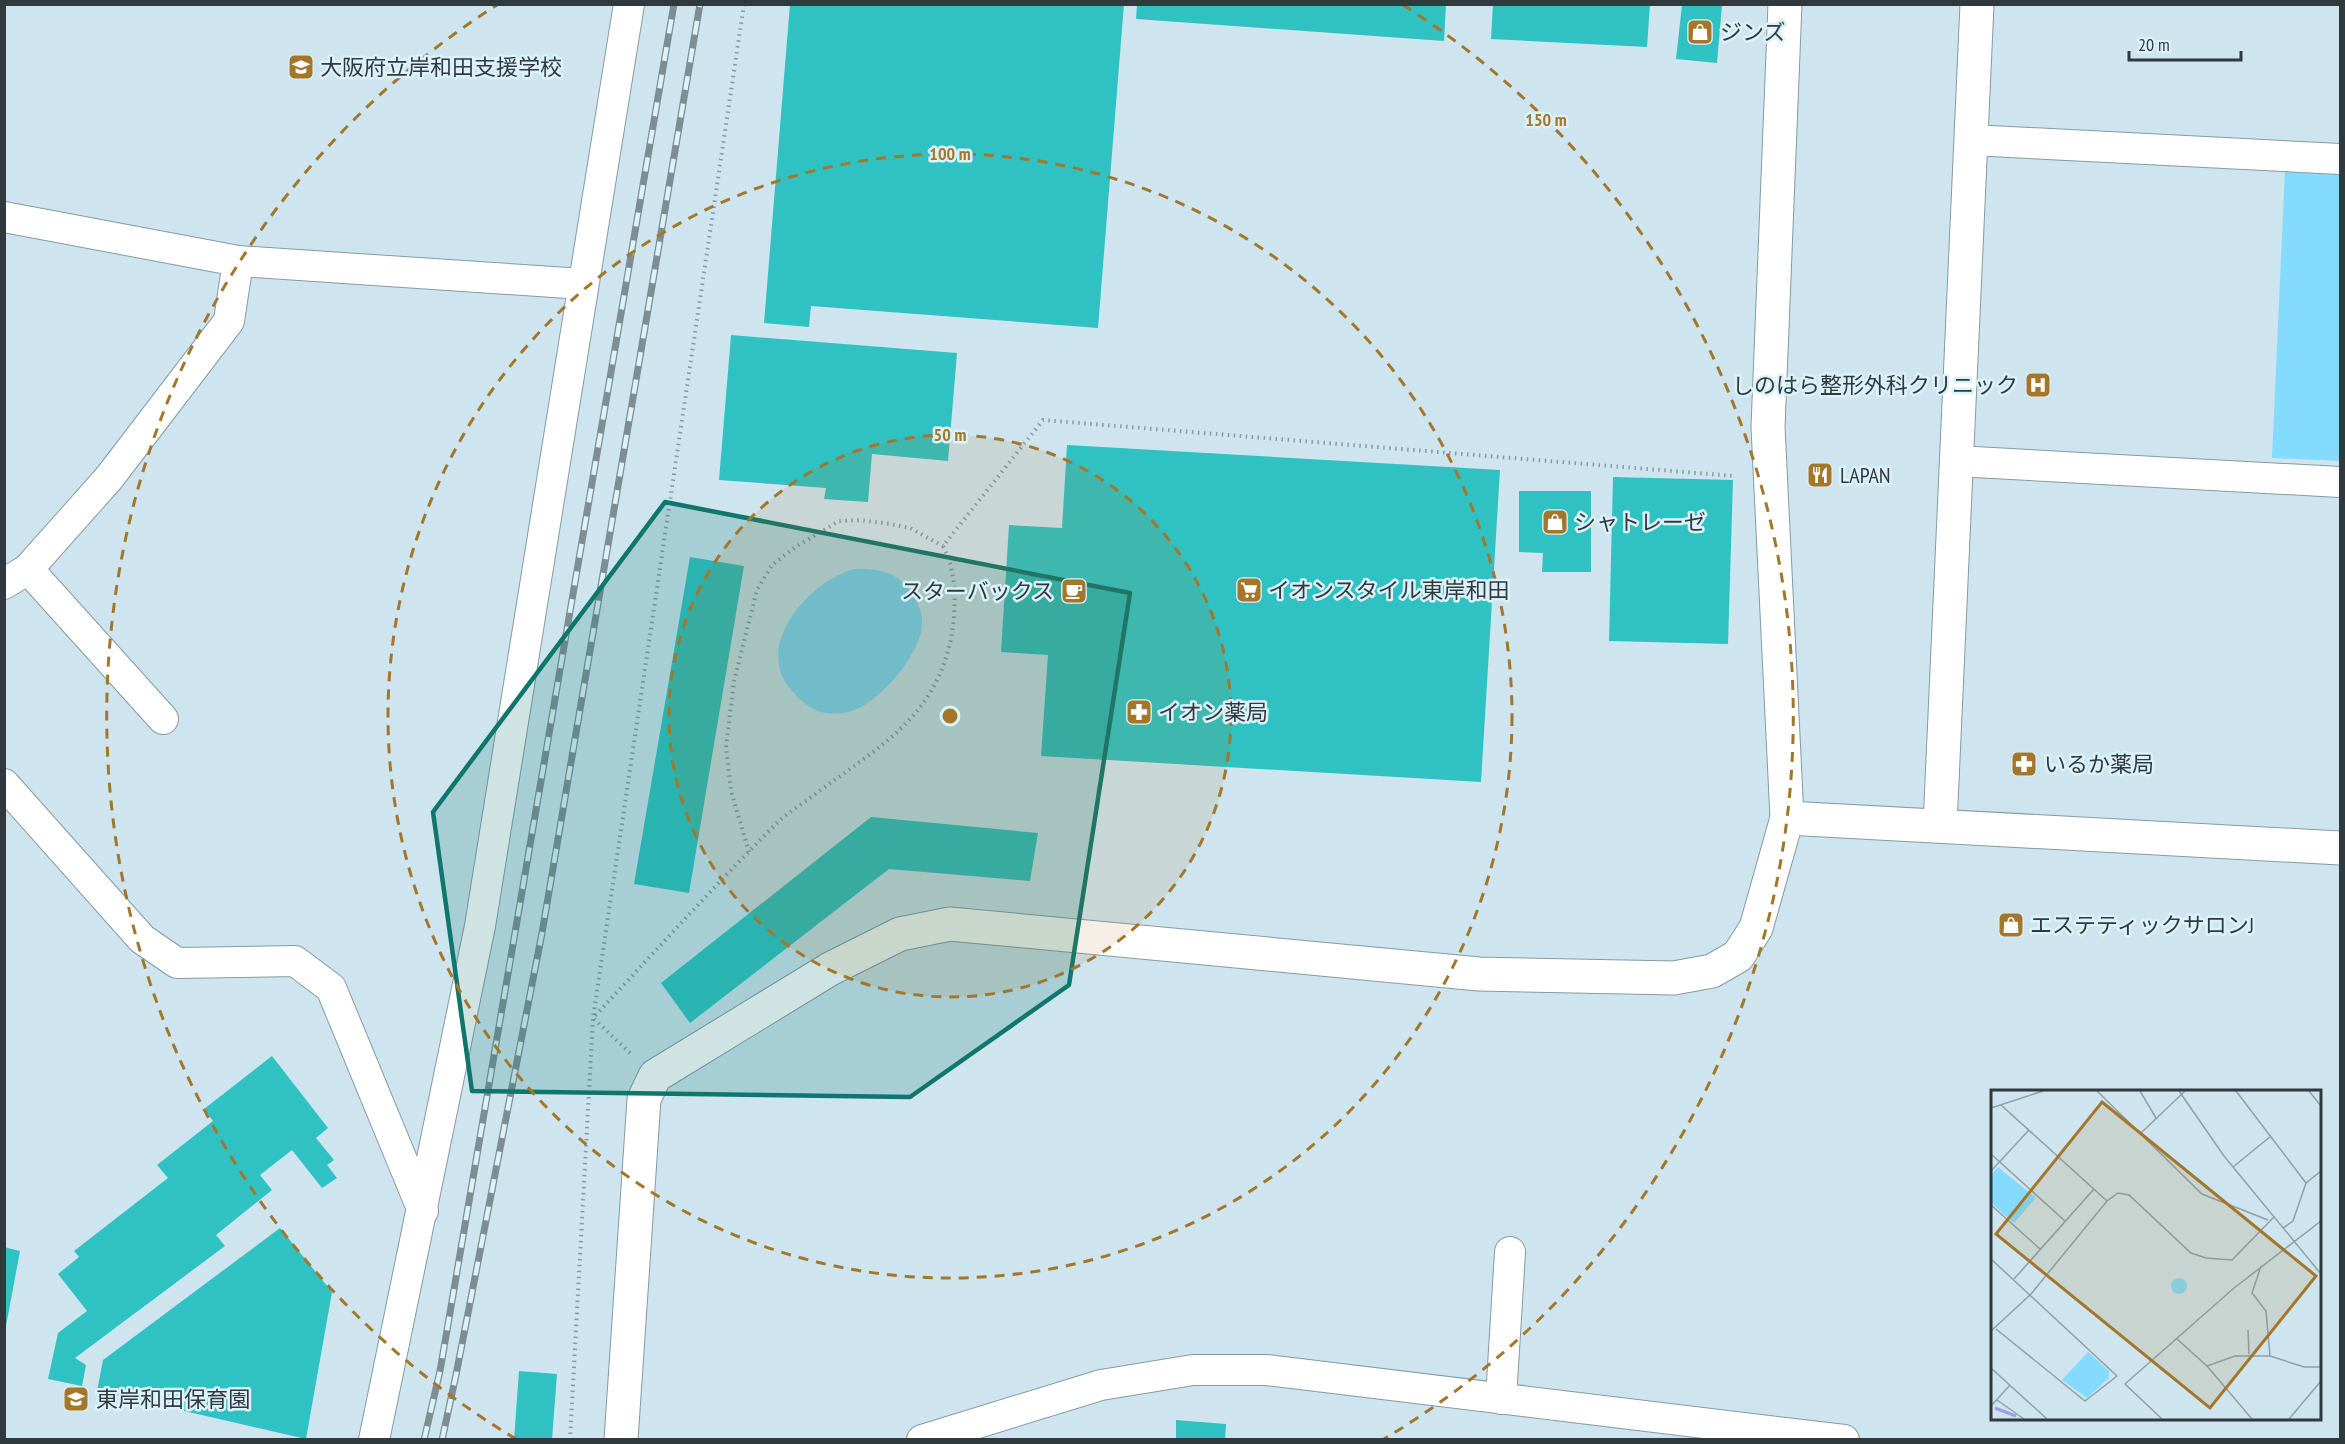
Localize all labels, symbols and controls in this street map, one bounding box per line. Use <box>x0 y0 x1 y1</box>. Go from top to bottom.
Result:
shop icon: ジンズ <box>1685 17 1715 47</box>
place label: ジンズ <box>1720 18 1786 46</box>
scale bar <box>2129 24 2242 62</box>
text: 20 m <box>2138 33 2170 56</box>
school or university icon: 大阪府立岸和田支援学校 <box>286 52 316 82</box>
place label: 大阪府立岸和田支援学校 <box>320 53 562 81</box>
text: 150 m <box>1525 108 1567 131</box>
text: 100 m <box>929 142 971 165</box>
hospital icon: しのはら整形外科クリニック <box>2023 370 2053 400</box>
place label: しのはら整形外科クリニック <box>1732 371 2018 399</box>
text: 50 m <box>934 423 966 446</box>
restaurant icon: LAPAN <box>1805 460 1835 490</box>
place label: LAPAN <box>1840 461 1891 489</box>
shop icon: シャトレーゼ <box>1540 507 1570 537</box>
place label: シャトレーゼ <box>1574 508 1706 536</box>
supermarket icon: イオンスタイル東岸和田 <box>1234 575 1264 605</box>
cafe icon: スターバックス <box>1059 576 1089 606</box>
place label: イオンスタイル東岸和田 <box>1268 576 1510 604</box>
place label: スターバックス <box>901 577 1054 605</box>
pharmacy icon: イオン薬局 <box>1124 697 1154 727</box>
place label: イオン薬局 <box>1158 698 1268 726</box>
centre of rings <box>940 706 960 726</box>
pharmacy icon: いるか薬局 <box>2009 749 2039 779</box>
place label: いるか薬局 <box>2044 750 2154 778</box>
shop icon: エステティックサロンJ <box>1996 910 2026 940</box>
place label: エステティックサロンJ <box>2030 911 2254 939</box>
inset map <box>1991 1090 2321 1420</box>
school or university icon: 東岸和田保育園 <box>61 1384 91 1414</box>
place label: 東岸和田保育園 <box>96 1385 250 1413</box>

